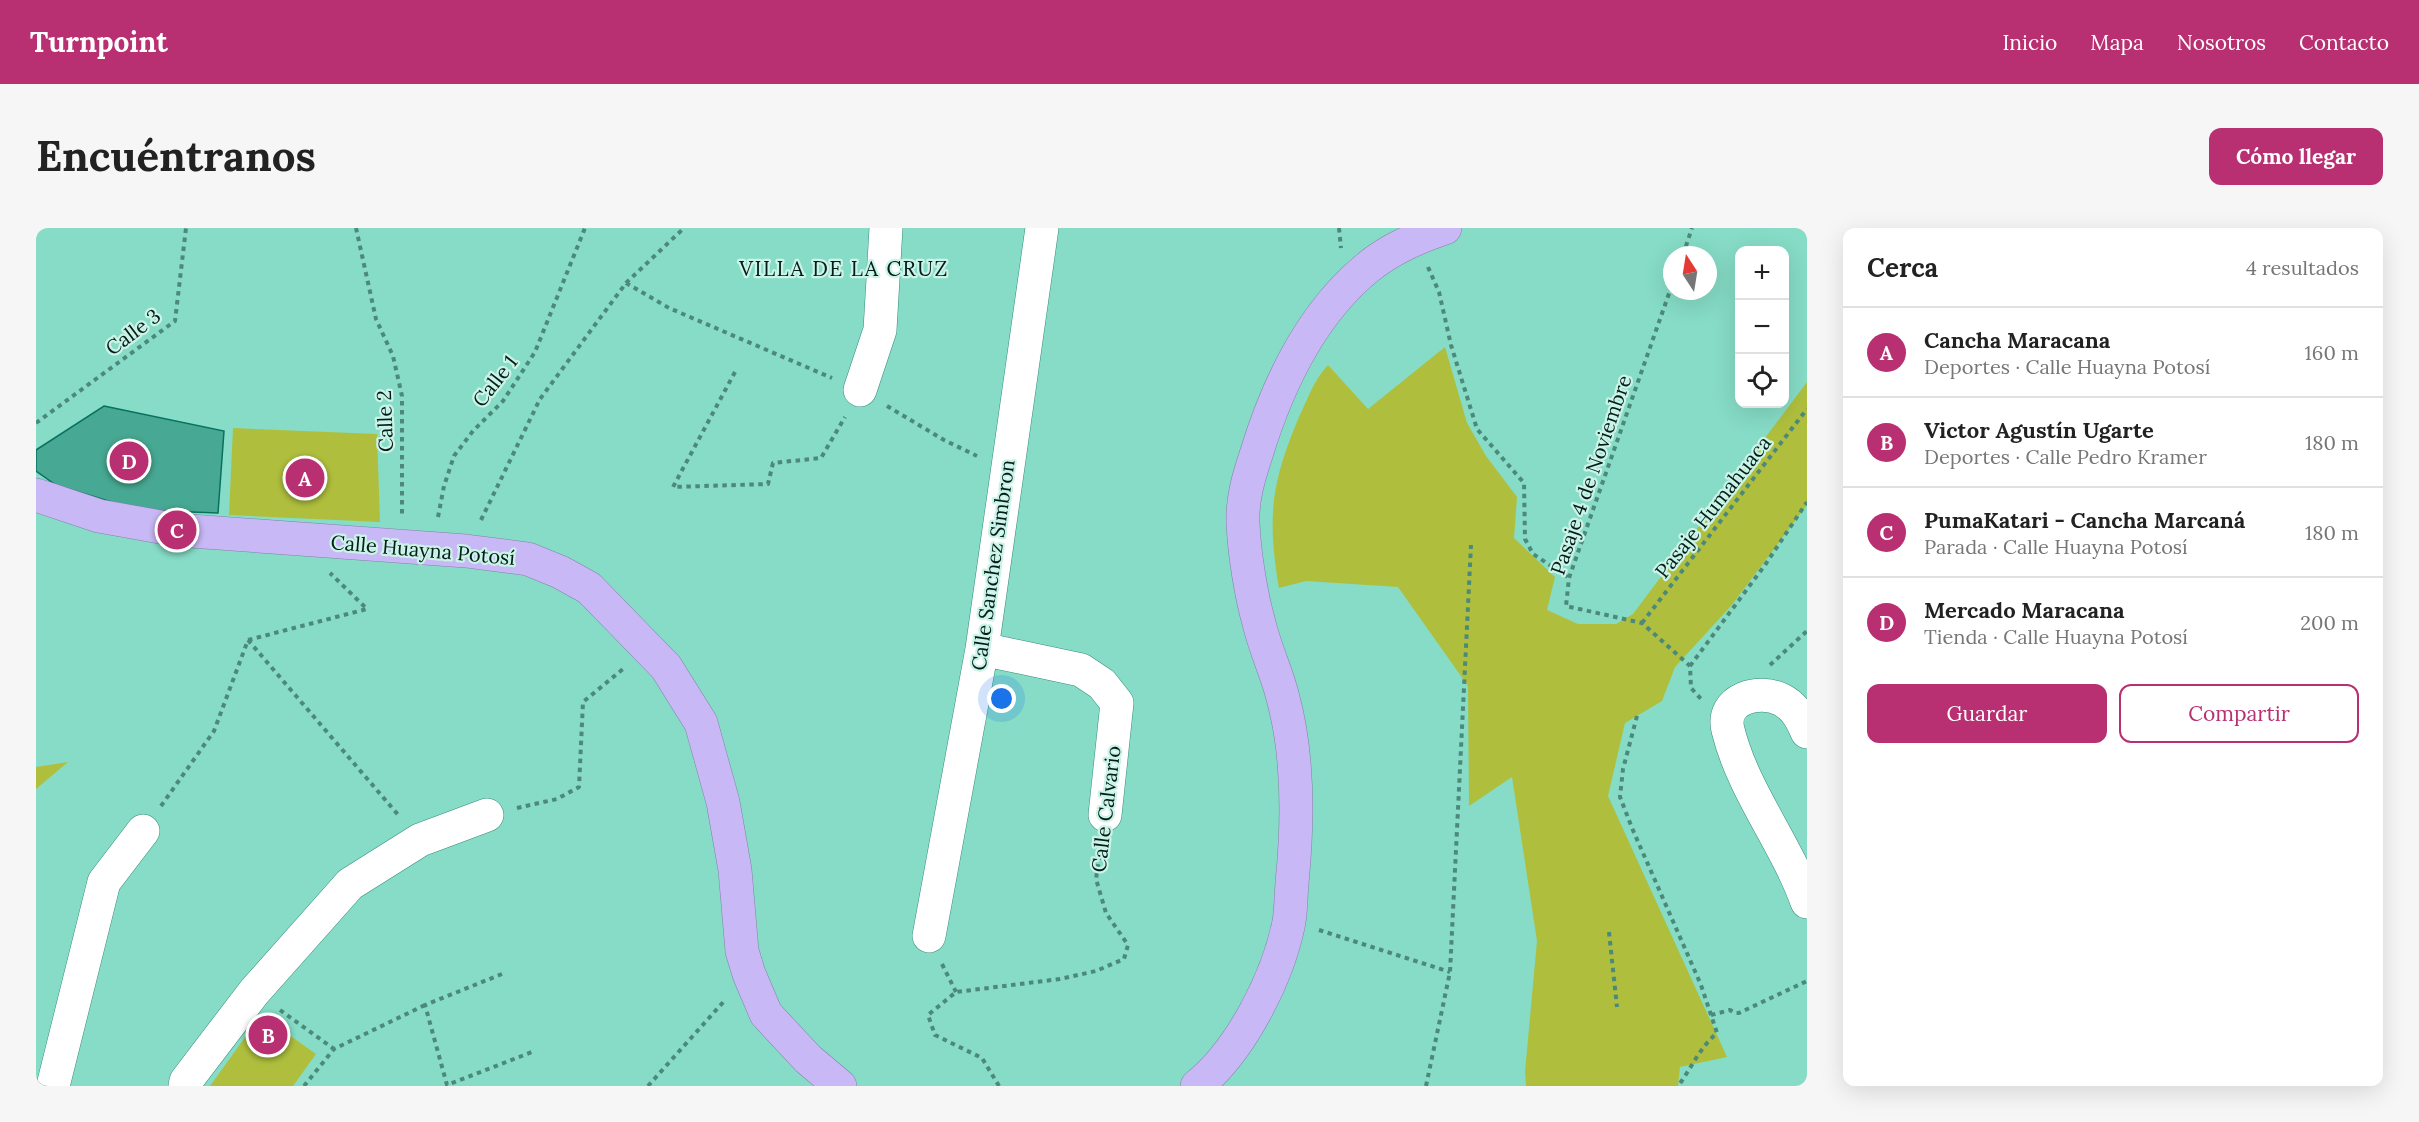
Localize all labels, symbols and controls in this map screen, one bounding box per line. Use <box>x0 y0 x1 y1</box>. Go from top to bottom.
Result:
text: Turnpoint <box>30 24 168 60</box>
text: Inicio <box>2002 29 2057 56</box>
text: Mapa <box>2090 29 2144 56</box>
text: Nosotros <box>2177 29 2266 56</box>
text: Contacto <box>2299 29 2389 56</box>
button: Cómo llegar <box>2209 128 2383 185</box>
text: Encuéntranos <box>36 129 316 183</box>
north arrow <box>1663 246 1717 300</box>
map controls <box>1735 246 1789 408</box>
button: + <box>1735 246 1789 300</box>
text: Cerca <box>1867 251 1938 284</box>
district label: VILLA DE LA CRUZ <box>738 255 949 282</box>
text: 4 resultados <box>2246 255 2359 280</box>
button: − <box>1735 300 1789 354</box>
street label: Calle 3 <box>100 303 165 360</box>
text: Cancha Maracana <box>1924 326 2110 354</box>
text: A <box>1880 340 1893 365</box>
text: 160 m <box>2305 340 2359 365</box>
street label: Calle 1 <box>467 350 522 411</box>
button: locate <box>1735 354 1789 408</box>
text: Deportes · Calle Huayna Potosí <box>1924 354 2210 379</box>
street label: Pasaje 4 de Noviembre <box>1545 372 1636 578</box>
street label: Calle 2 <box>371 390 398 452</box>
text: Victor Agustín Ugarte <box>1924 416 2154 444</box>
text: B <box>1880 430 1893 455</box>
text: 180 m <box>2305 430 2359 455</box>
street label: Pasaje Humahuaca <box>1649 431 1776 583</box>
pin: D <box>110 438 148 484</box>
text: Deportes · Calle Pedro Kramer <box>1924 444 2207 469</box>
pin: A <box>286 456 324 500</box>
street label: Calle Sanchez Simbron <box>965 458 1020 672</box>
text: PumaKatari - Cancha Marcaná <box>1924 506 2245 534</box>
pin: C <box>158 508 196 552</box>
text: C <box>1880 520 1893 545</box>
text: 180 m <box>2305 520 2359 545</box>
street label: Calle Huayna Potosí <box>330 529 516 570</box>
text: Parada · Calle Huayna Potosí <box>1924 534 2188 559</box>
text: Mercado Maracana <box>1924 596 2125 624</box>
text: D <box>1879 610 1894 635</box>
text: 200 m <box>2300 610 2359 635</box>
text: Tienda · Calle Huayna Potosí <box>1924 624 2188 649</box>
your location <box>987 684 1016 713</box>
button: Guardar <box>1867 684 2107 743</box>
button: Compartir <box>2119 684 2359 743</box>
street label: Calle Calvario <box>1085 744 1126 874</box>
pin: B <box>248 1012 288 1058</box>

